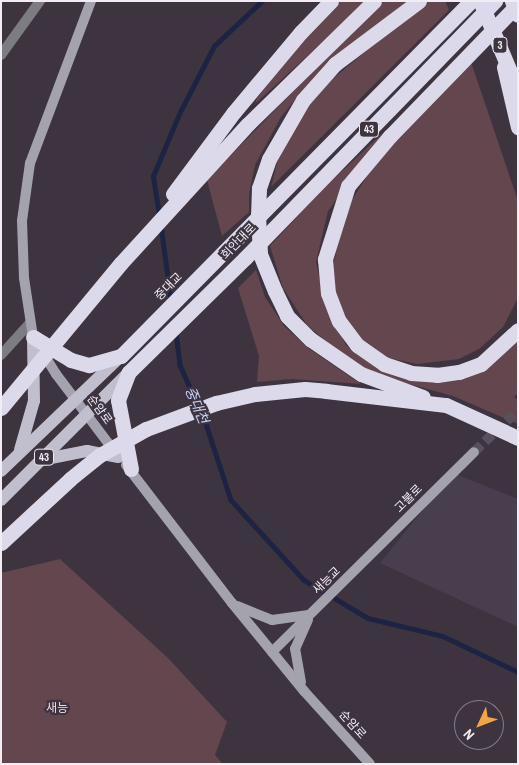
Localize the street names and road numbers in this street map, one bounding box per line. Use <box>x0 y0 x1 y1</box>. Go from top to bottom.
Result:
road number: 3 <box>491 36 509 54</box>
road number: 43 <box>358 120 380 138</box>
street label: 회안대로 <box>218 221 260 263</box>
street label: 중대교 <box>152 270 186 304</box>
street label: 순암로 <box>83 392 115 428</box>
road number: 43 <box>33 448 55 466</box>
street label: 고불로 <box>392 482 426 516</box>
street label: 새능교 <box>310 564 344 598</box>
street label: 순암로 <box>336 708 368 742</box>

